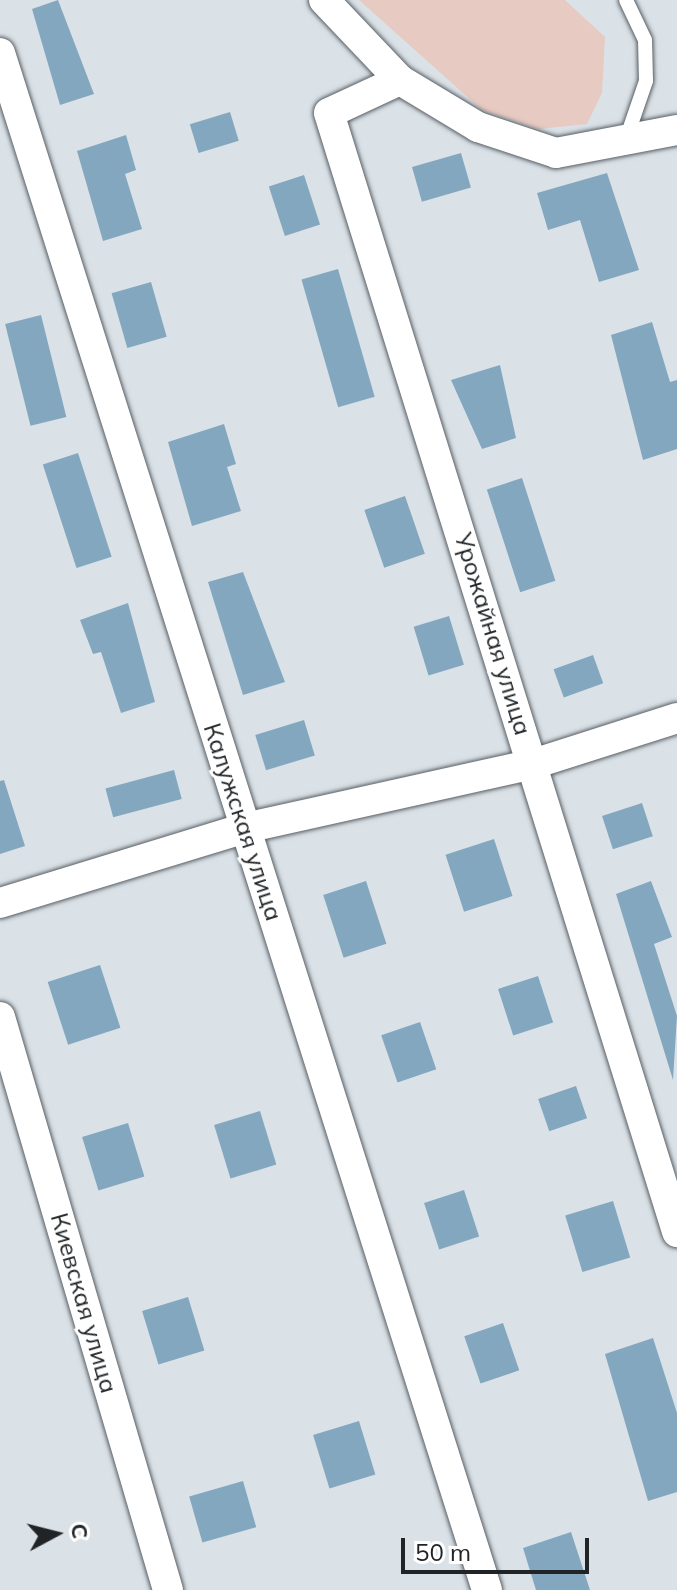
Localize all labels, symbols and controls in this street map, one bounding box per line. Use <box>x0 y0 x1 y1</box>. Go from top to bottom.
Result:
street label: Урожайная улица <box>449 529 537 739</box>
street label: Калужская улица <box>197 720 289 924</box>
street label: Киевская улица <box>45 1210 123 1396</box>
north arrow <box>16 1494 96 1574</box>
text: С <box>65 1522 95 1540</box>
scale bar <box>405 1522 593 1572</box>
text: 50 m <box>415 1537 471 1567</box>

